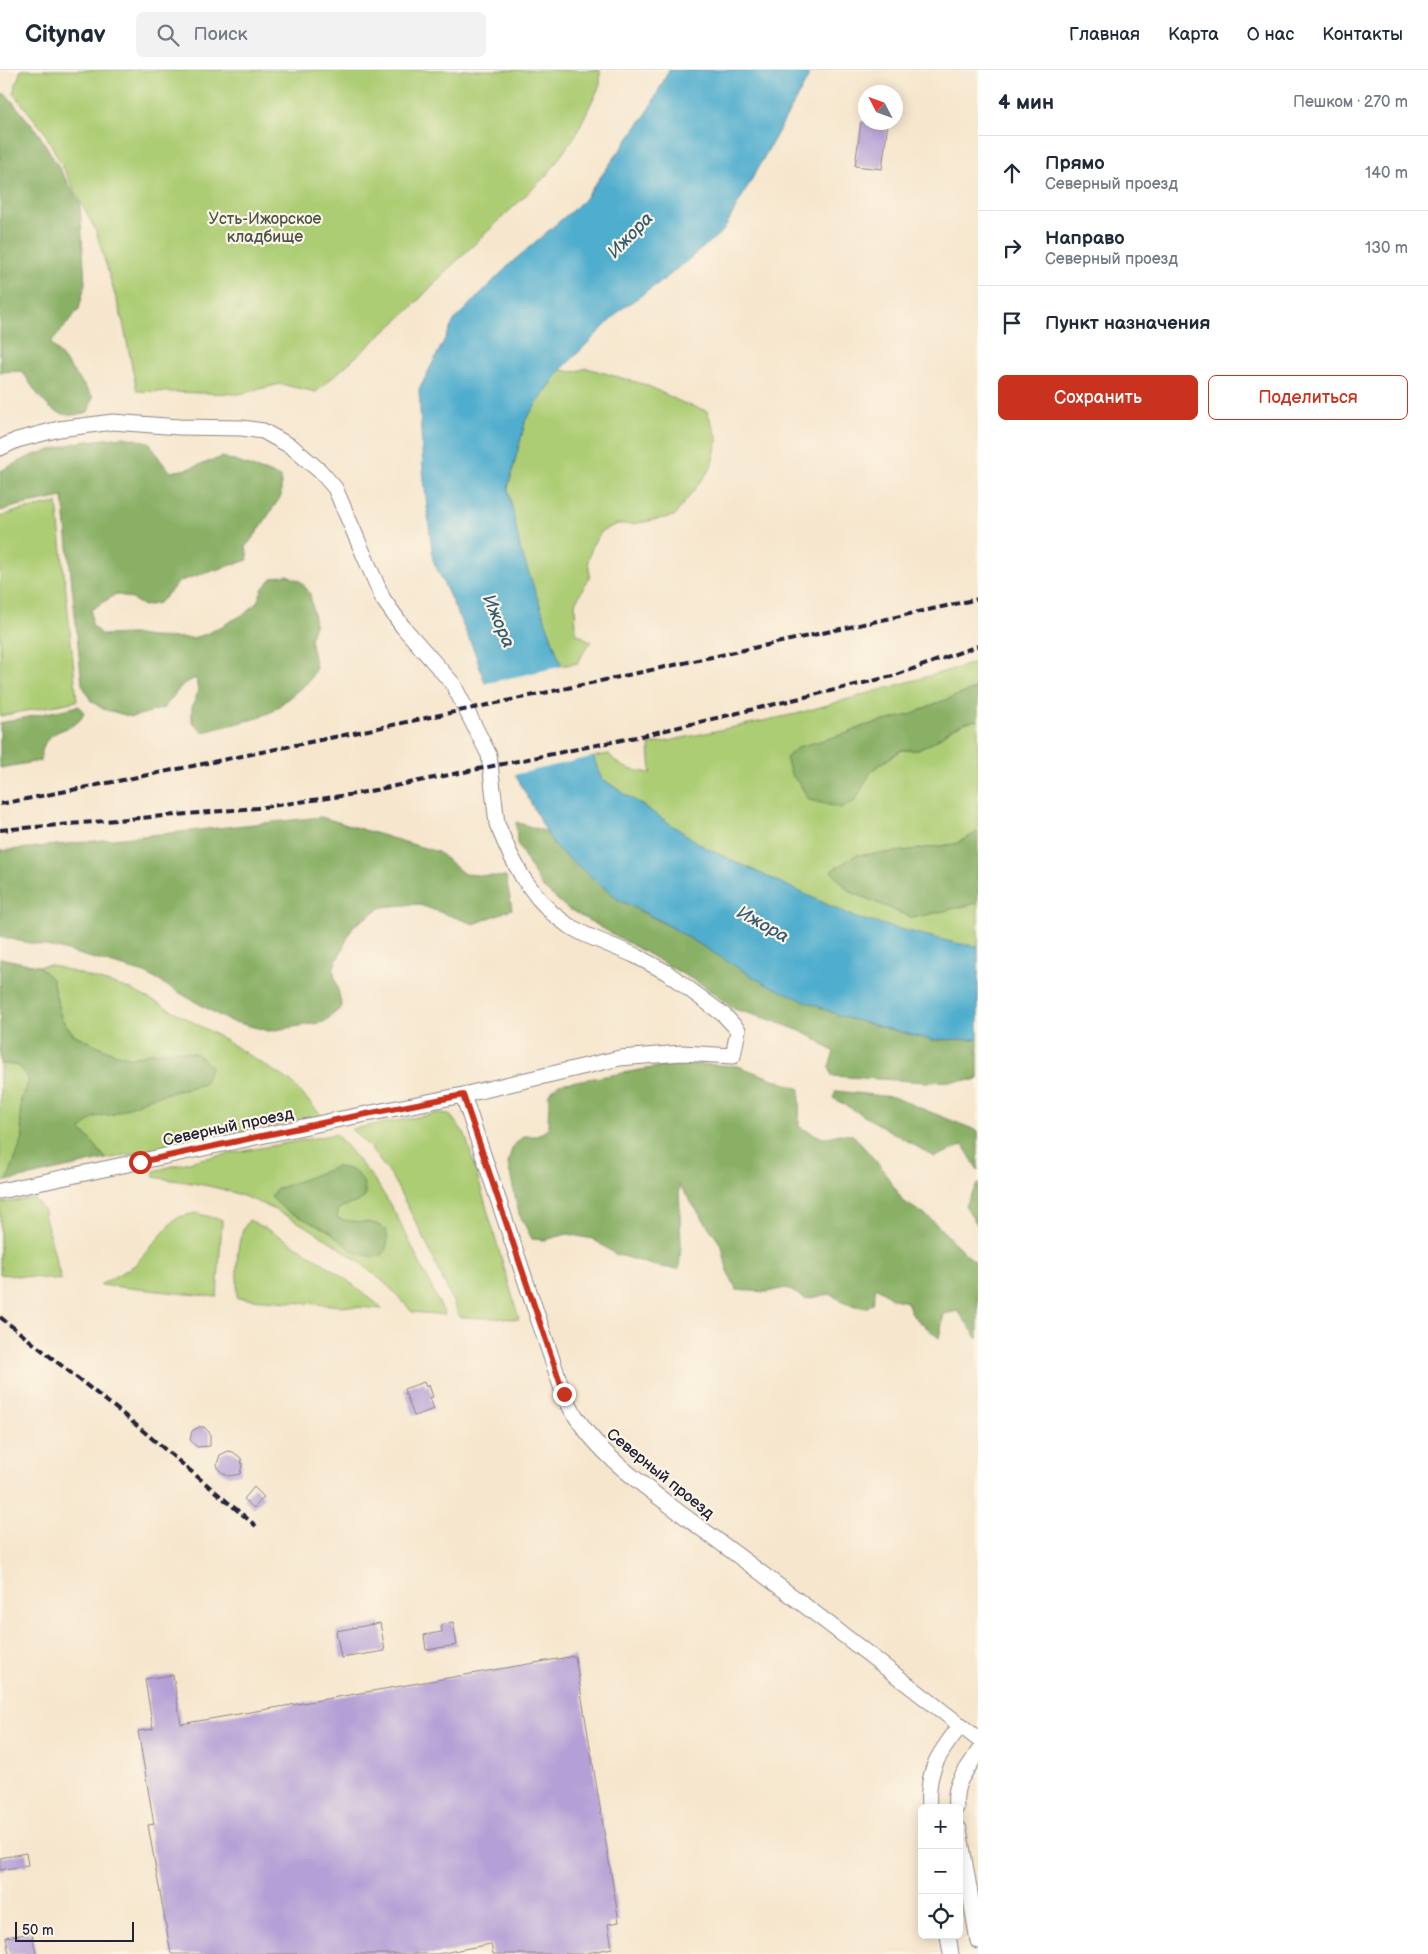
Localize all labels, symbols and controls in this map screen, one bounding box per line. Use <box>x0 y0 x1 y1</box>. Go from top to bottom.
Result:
search box <box>136 12 486 57</box>
text: Citynav <box>25 20 106 49</box>
icon: search <box>154 21 182 49</box>
text: Поиск <box>194 23 248 46</box>
text: Главная <box>1069 24 1140 45</box>
text: Карта <box>1168 24 1219 45</box>
text: О нас <box>1247 24 1294 45</box>
text: Контакты <box>1322 24 1403 45</box>
north arrow <box>858 85 903 130</box>
text: 4 мин <box>998 90 1054 115</box>
text: Пешком · 270 m <box>1293 93 1408 112</box>
text: Прямо <box>1045 152 1105 175</box>
icon: ahead <box>998 159 1026 187</box>
text: 140 m <box>1365 164 1408 183</box>
text: Северный проезд <box>1045 175 1178 194</box>
water label: Ижора <box>603 208 657 263</box>
park label: Усть-Ижорское кладбище <box>209 210 322 247</box>
text: Направо <box>1045 227 1125 250</box>
icon: right <box>998 234 1026 262</box>
text: 130 m <box>1365 239 1408 258</box>
text: Северный проезд <box>1045 250 1178 269</box>
icon: arrive <box>998 309 1026 337</box>
text: Пункт назначения <box>1045 312 1210 335</box>
button: Сохранить <box>998 375 1198 420</box>
button: Поделиться <box>1208 375 1408 420</box>
water label: Ижора <box>478 591 519 651</box>
water label: Ижора <box>733 902 792 947</box>
street label: Северный проезд <box>161 1104 296 1151</box>
route start <box>129 1151 152 1174</box>
route end <box>553 1383 576 1406</box>
street label: Северный проезд <box>602 1425 718 1524</box>
map controls <box>918 1804 963 1939</box>
button: + <box>918 1804 963 1849</box>
button: − <box>918 1849 963 1894</box>
button: locate <box>918 1894 963 1939</box>
scale bar <box>15 1919 134 1942</box>
text: 50 m <box>22 1922 54 1939</box>

